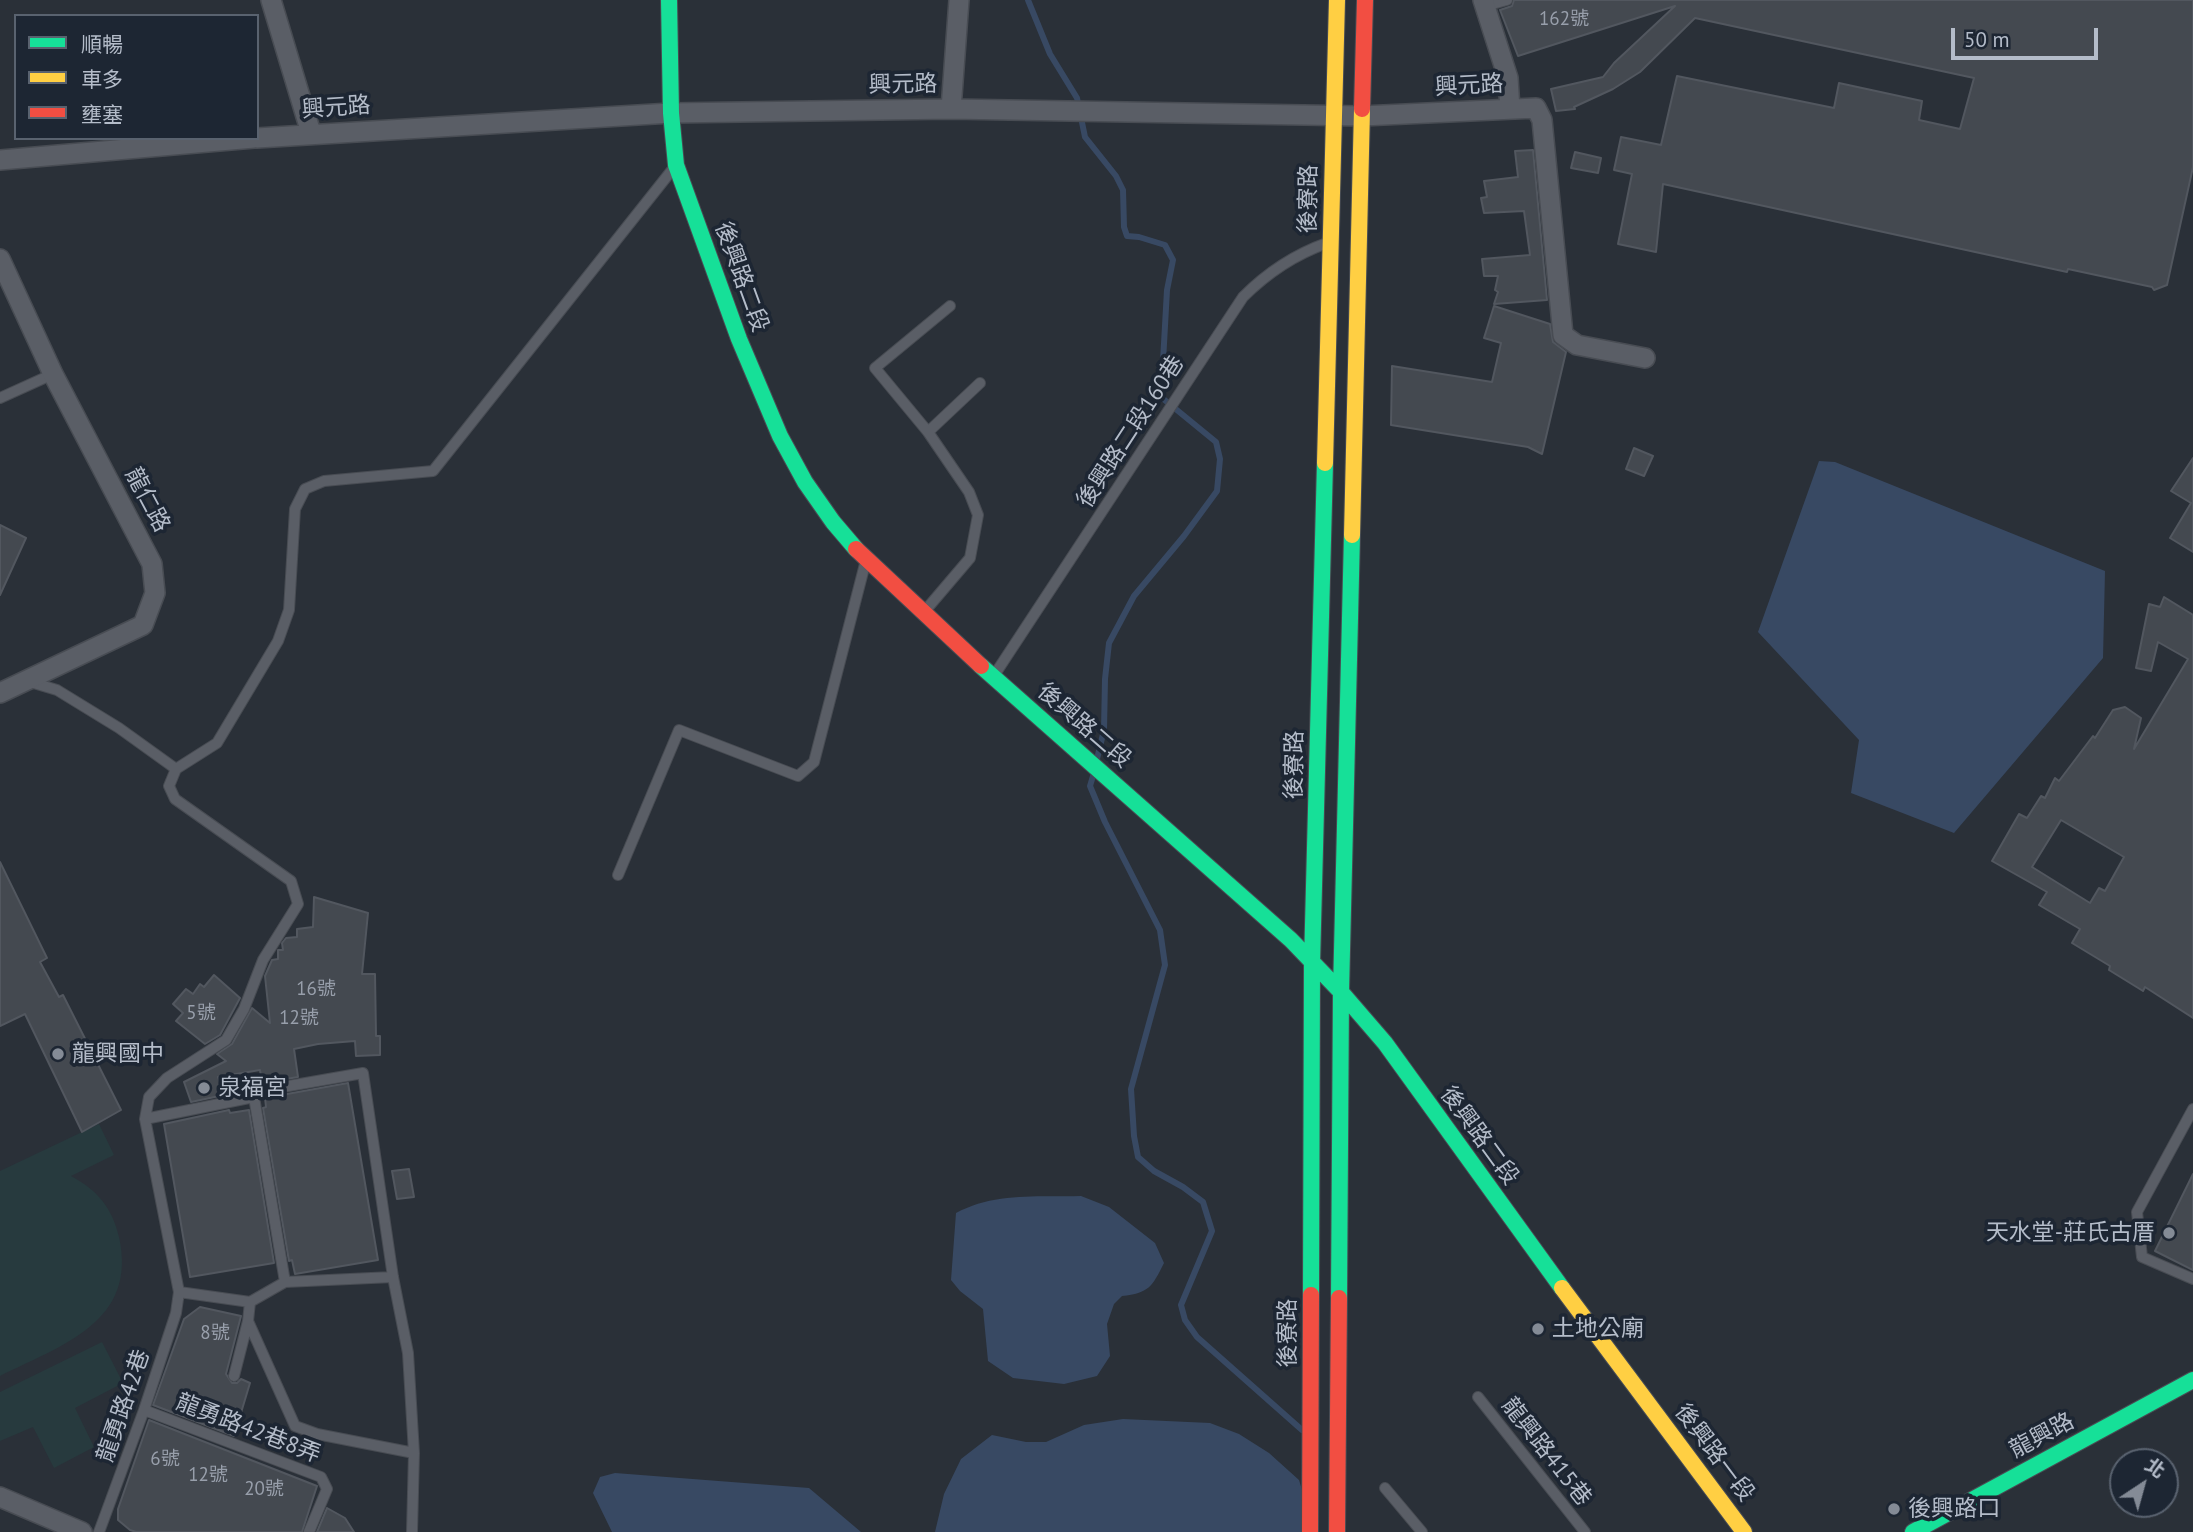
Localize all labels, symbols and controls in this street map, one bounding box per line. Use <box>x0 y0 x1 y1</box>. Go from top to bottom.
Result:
house number: 162號 <box>1539 9 1589 31</box>
legend <box>14 14 259 140</box>
scale bar <box>1955 14 2102 58</box>
text: 50 m <box>1964 26 2010 53</box>
text: 順暢 <box>81 31 123 58</box>
text: 車多 <box>81 66 123 93</box>
street label: 興元路 <box>1434 70 1504 102</box>
street label: 興元路 <box>868 71 938 99</box>
street label: 興元路 <box>301 92 371 124</box>
text: 壅塞 <box>81 101 123 128</box>
street label: 後寮路 <box>1295 164 1323 234</box>
street label: 後興路二段 <box>708 218 774 336</box>
street label: 後興路二段160巷 <box>1072 351 1190 513</box>
street label: 龍仁路 <box>119 463 175 537</box>
street label: 後興路二段 <box>1032 678 1136 774</box>
street label: 後寮路 <box>1281 730 1309 800</box>
house number: 16號 <box>296 979 336 1001</box>
house number: 5號 <box>186 1003 216 1025</box>
house number: 12號 <box>279 1008 319 1030</box>
place label: 龍興國中 <box>72 1040 164 1068</box>
marker: 龍興國中 <box>50 1046 66 1062</box>
place label: 泉福宮 <box>218 1074 287 1102</box>
marker: 泉福宮 <box>196 1080 212 1096</box>
street label: 後興路二段 <box>1434 1081 1524 1191</box>
place label: 天水堂-莊氏古厝 <box>1986 1219 2155 1247</box>
marker: 天水堂-莊氏古厝 <box>2161 1225 2177 1241</box>
street label: 後寮路 <box>1274 1299 1302 1367</box>
place label: 土地公廟 <box>1552 1315 1644 1343</box>
marker: 土地公廟 <box>1530 1321 1546 1337</box>
house number: 8號 <box>200 1323 230 1345</box>
street label: 龍勇路42巷 <box>92 1346 156 1466</box>
street label: 龍勇路42巷8弄 <box>172 1389 324 1469</box>
street label: 龍興路415巷 <box>1495 1392 1597 1512</box>
street label: 後興路一段 <box>1668 1399 1760 1507</box>
street label: 龍興路 <box>2005 1408 2079 1464</box>
north arrow <box>2109 1448 2179 1518</box>
house number: 6號 <box>150 1449 180 1471</box>
text: 北 <box>2140 1452 2170 1483</box>
house number: 12號 <box>188 1465 228 1487</box>
house number: 20號 <box>244 1479 284 1501</box>
place label: 後興路口 <box>1908 1495 2000 1523</box>
marker: 後興路口 <box>1886 1501 1902 1517</box>

